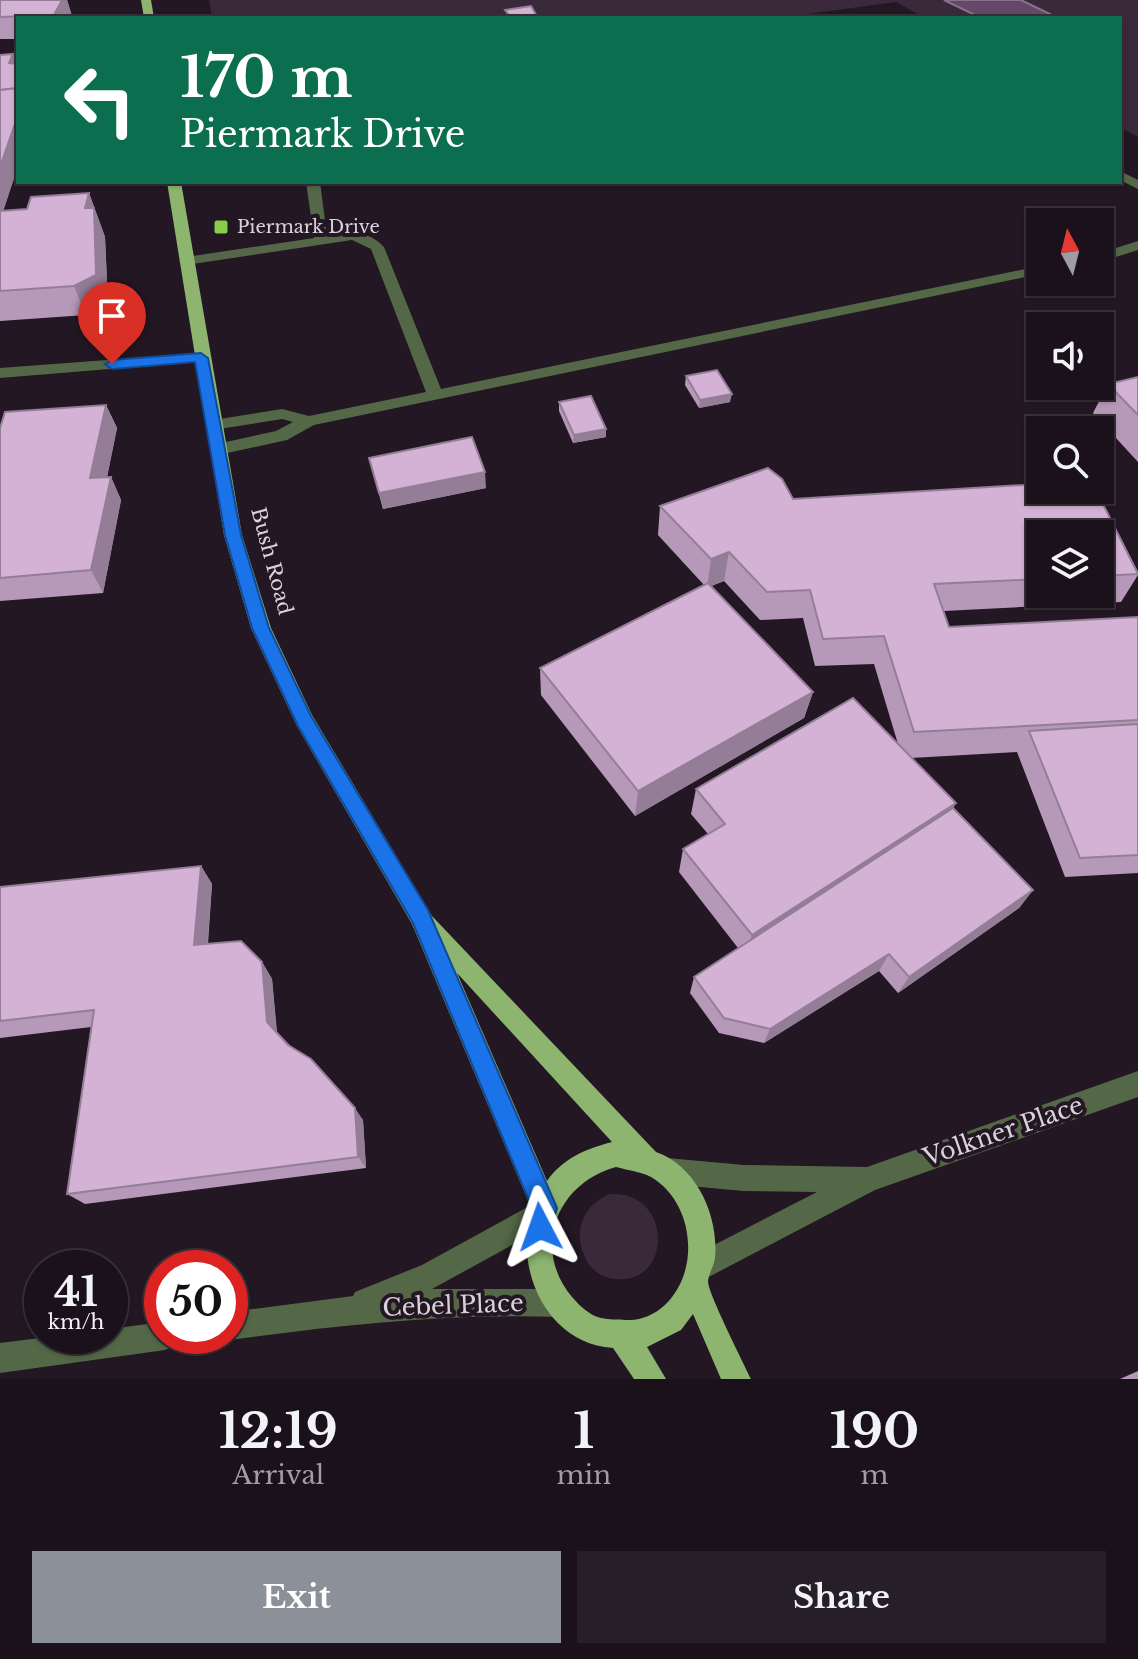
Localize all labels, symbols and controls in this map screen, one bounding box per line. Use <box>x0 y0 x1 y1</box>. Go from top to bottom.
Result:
text: 170 m <box>180 43 352 112</box>
icon: left <box>48 48 152 152</box>
text: Piermark Drive <box>180 112 465 157</box>
north arrow <box>1026 208 1114 296</box>
map controls <box>1026 208 1114 608</box>
place label: Piermark Drive <box>237 216 380 238</box>
marker: Piermark Drive <box>212 218 230 236</box>
pin <box>78 282 146 364</box>
icon: arrive <box>90 294 134 338</box>
button: sound <box>1026 312 1114 400</box>
button: search <box>1026 416 1114 504</box>
street label: Bush Road <box>246 505 298 617</box>
button: layers <box>1026 520 1114 608</box>
street label: Volkner Place <box>918 1090 1087 1172</box>
position arrow <box>498 1185 582 1269</box>
speed limit sign: 50 <box>144 1250 248 1354</box>
text: 41 <box>54 1267 98 1317</box>
street label: Cebel Place <box>382 1288 524 1322</box>
text: km/h <box>48 1310 104 1334</box>
text: 12:19 <box>219 1401 338 1461</box>
text: 1 <box>573 1401 594 1461</box>
text: 190 <box>830 1401 919 1461</box>
text: Arrival <box>232 1459 324 1491</box>
text: min <box>556 1459 611 1491</box>
text: m <box>861 1459 889 1491</box>
button: Exit <box>32 1551 561 1643</box>
button: Share <box>577 1551 1106 1643</box>

